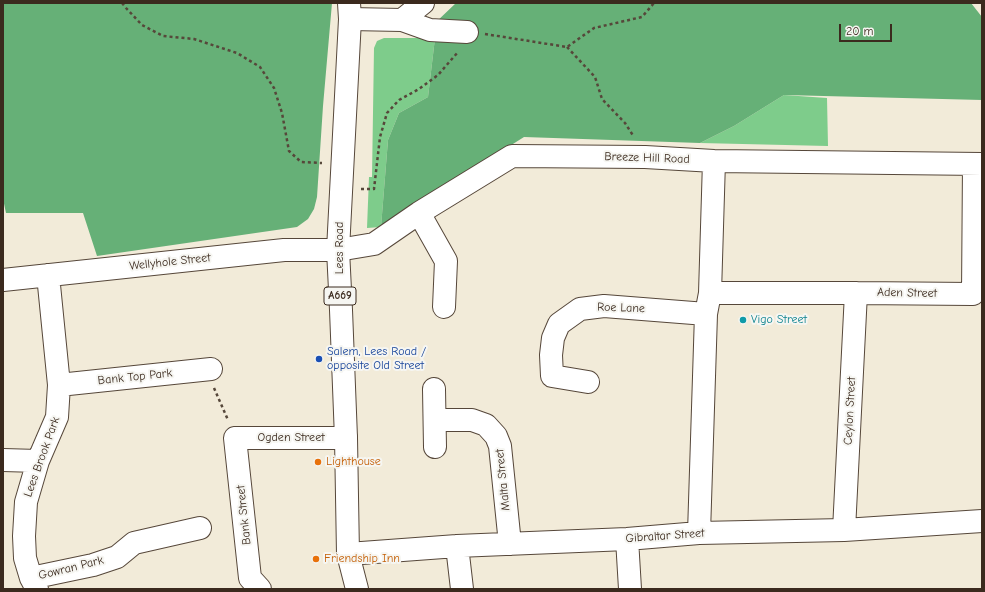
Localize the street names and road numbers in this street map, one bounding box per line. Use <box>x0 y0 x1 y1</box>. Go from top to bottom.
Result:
street label: Breeze Hill Road <box>604 149 690 167</box>
street label: Lees Road <box>333 222 347 274</box>
street label: Wellyhole Street <box>129 251 211 273</box>
street label: Aden Street <box>877 285 937 301</box>
road number: A669 <box>324 287 356 305</box>
street label: Roe Lane <box>597 300 645 316</box>
street label: Bank Top Park <box>97 366 173 388</box>
street label: Ceylon Street <box>841 376 859 446</box>
street label: Lees Brook Park <box>21 415 63 499</box>
street label: Ogden Street <box>257 431 325 445</box>
street label: Malta Street <box>493 448 513 512</box>
street label: Bank Street <box>234 484 254 546</box>
street label: Gibraltar Street <box>625 526 705 546</box>
street label: Gowran Park <box>37 553 105 583</box>

